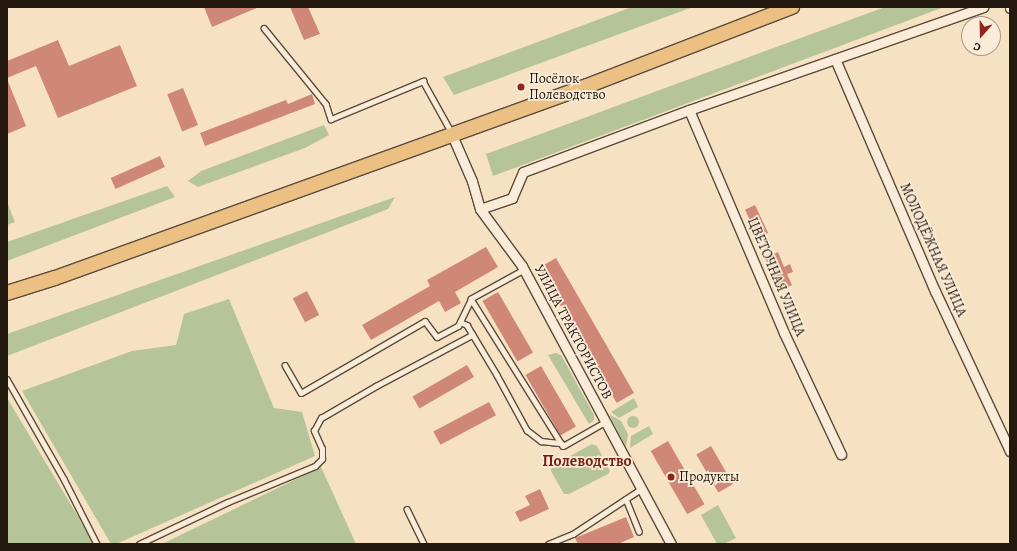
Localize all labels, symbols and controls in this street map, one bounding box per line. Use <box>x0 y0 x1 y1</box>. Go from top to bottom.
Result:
north arrow <box>961 16 1001 56</box>
text: С <box>971 39 983 55</box>
place label: Посёлок Полеводство <box>529 71 606 104</box>
marker: Посёлок Полеводство <box>516 82 526 92</box>
street label: МОЛОДЁЖНАЯ УЛИЦА <box>896 181 970 319</box>
street label: ЦВЕТОЧНАЯ УЛИЦА <box>743 215 809 339</box>
street label: УЛИЦА ТРАКТОРИСТОВ <box>530 262 616 402</box>
district label: Полеводство <box>542 451 632 471</box>
place label: Продукты <box>679 469 739 485</box>
marker: Продукты <box>666 472 676 482</box>

